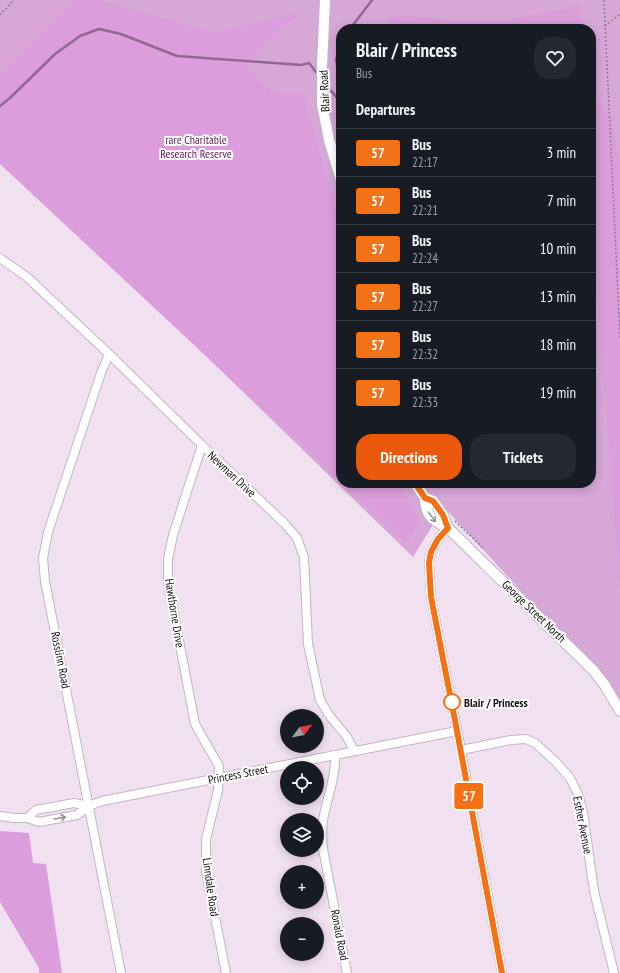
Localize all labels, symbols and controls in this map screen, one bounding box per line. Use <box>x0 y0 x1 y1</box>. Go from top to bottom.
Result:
button: heart <box>534 37 576 79</box>
text: Blair / Princess <box>356 38 457 62</box>
text: Bus <box>356 65 372 82</box>
street label: Blair Road <box>315 70 333 112</box>
text: Departures <box>356 100 415 119</box>
park label: rare Charitable Research Reserve <box>160 132 232 161</box>
text: Bus <box>412 135 431 154</box>
text: 3 min <box>546 143 576 162</box>
text: 57 <box>371 144 385 162</box>
text: 22:17 <box>412 154 438 171</box>
text: Bus <box>412 183 431 202</box>
text: 7 min <box>547 191 576 210</box>
text: 57 <box>371 192 385 210</box>
text: 22:21 <box>412 202 438 219</box>
text: Bus <box>412 231 431 250</box>
text: 10 min <box>540 239 576 258</box>
text: 57 <box>371 240 385 258</box>
text: 22:24 <box>412 250 438 267</box>
text: Bus <box>412 279 431 298</box>
text: 13 min <box>540 287 576 306</box>
text: 57 <box>371 288 385 306</box>
text: 22:27 <box>412 298 438 315</box>
text: Bus <box>412 327 431 346</box>
text: 18 min <box>540 335 576 354</box>
text: 57 <box>371 336 385 354</box>
text: 22:32 <box>412 346 438 363</box>
text: Bus <box>412 375 431 394</box>
text: 19 min <box>540 383 576 402</box>
text: 57 <box>371 384 385 402</box>
text: 22:33 <box>412 394 438 411</box>
button: Directions <box>356 434 462 480</box>
button: Tickets <box>470 434 576 480</box>
street label: Newman Drive <box>205 448 259 500</box>
one-way arrow <box>427 511 436 522</box>
street label: Hawthorne Drive <box>162 577 188 649</box>
street label: George Street North <box>499 577 569 645</box>
street label: Rosslinn Road <box>48 630 74 690</box>
marker: Blair / Princess <box>443 693 461 711</box>
place label: Blair / Princess <box>464 695 528 710</box>
north arrow <box>280 709 324 753</box>
map controls <box>280 709 324 961</box>
street label: Princess Street <box>207 761 270 787</box>
button: locate <box>280 761 324 805</box>
line badge: 57 <box>451 783 487 809</box>
text: 57 <box>462 787 476 805</box>
street label: Esther Avenue <box>570 795 596 855</box>
button: layers <box>280 813 324 857</box>
one-way arrow <box>53 814 66 822</box>
street label: Linndale Road <box>199 857 223 917</box>
button: + <box>280 865 324 909</box>
street label: Ronald Road <box>328 908 352 962</box>
button: − <box>280 917 324 961</box>

